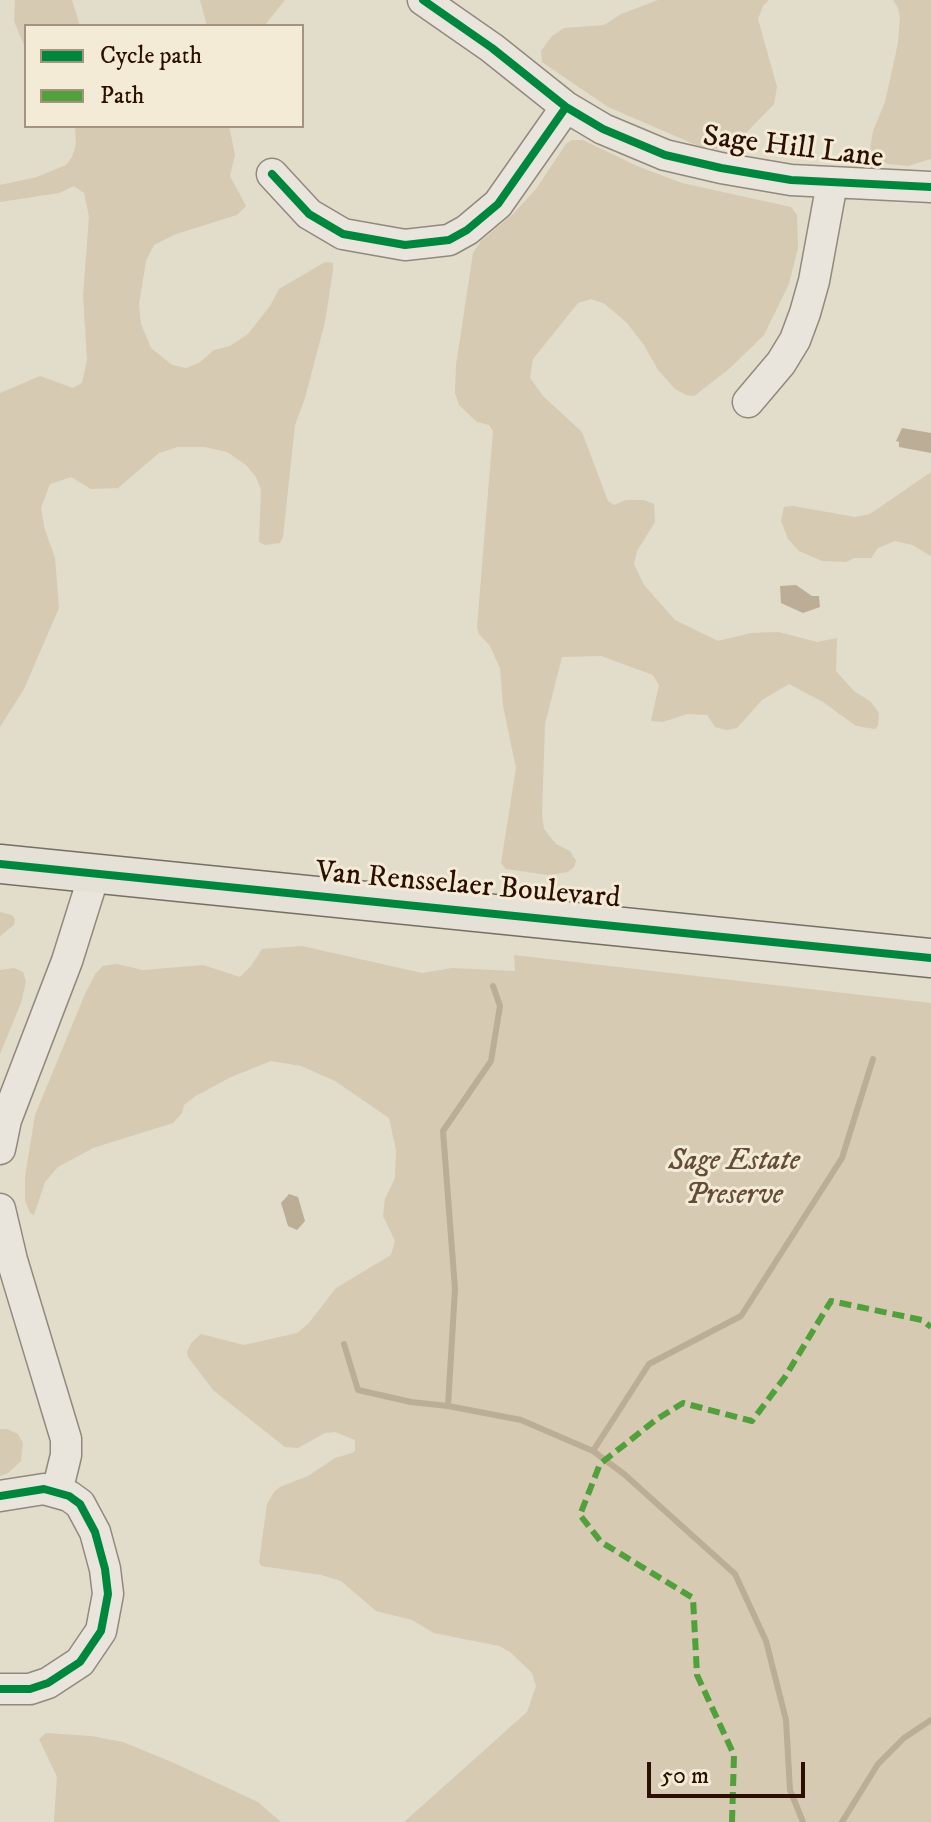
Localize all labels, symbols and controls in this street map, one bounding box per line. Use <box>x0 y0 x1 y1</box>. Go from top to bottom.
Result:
legend <box>24 24 304 128</box>
text: Cycle path <box>100 41 202 71</box>
text: Path <box>100 81 144 111</box>
street label: Sage Hill Lane <box>701 120 885 178</box>
street label: Van Rensselaer Boulevard <box>314 856 622 918</box>
park label: Sage Estate Preserve <box>668 1145 800 1216</box>
scale bar <box>651 1746 809 1796</box>
text: 50 m <box>661 1761 709 1791</box>

